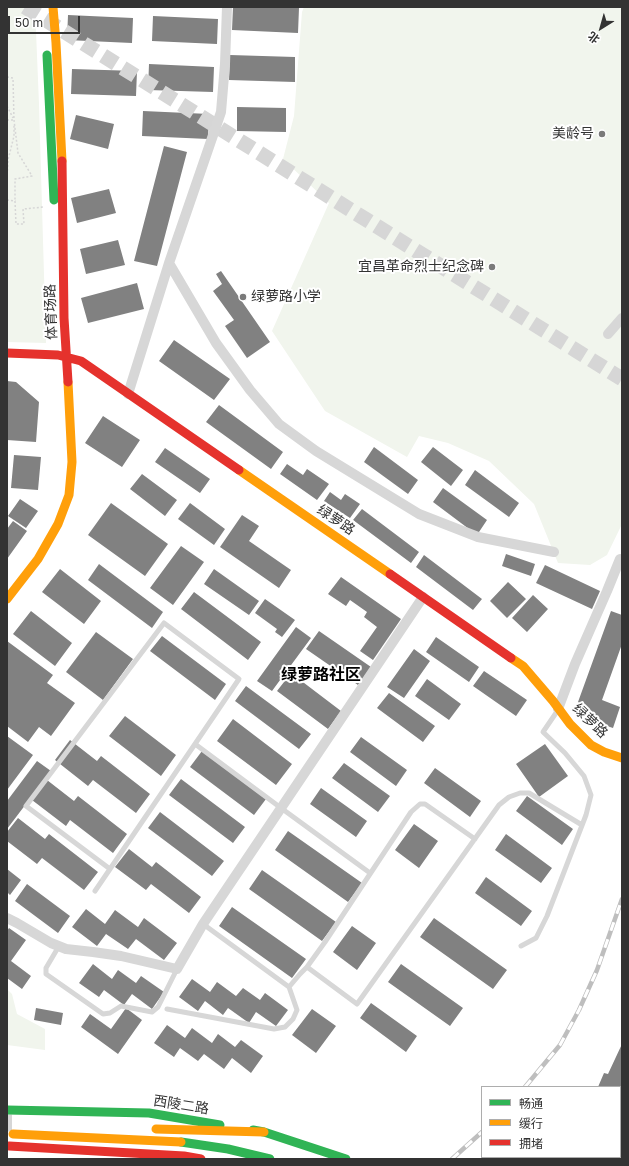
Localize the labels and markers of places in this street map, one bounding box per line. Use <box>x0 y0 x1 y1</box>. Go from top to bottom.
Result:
place label: 美龄号 <box>552 126 594 142</box>
marker: 美龄号 <box>597 129 607 139</box>
place label: 宜昌革命烈士纪念碑 <box>358 259 484 275</box>
marker: 宜昌革命烈士纪念碑 <box>487 262 497 272</box>
place label: 绿萝路小学 <box>251 289 321 305</box>
marker: 绿萝路小学 <box>238 292 248 302</box>

